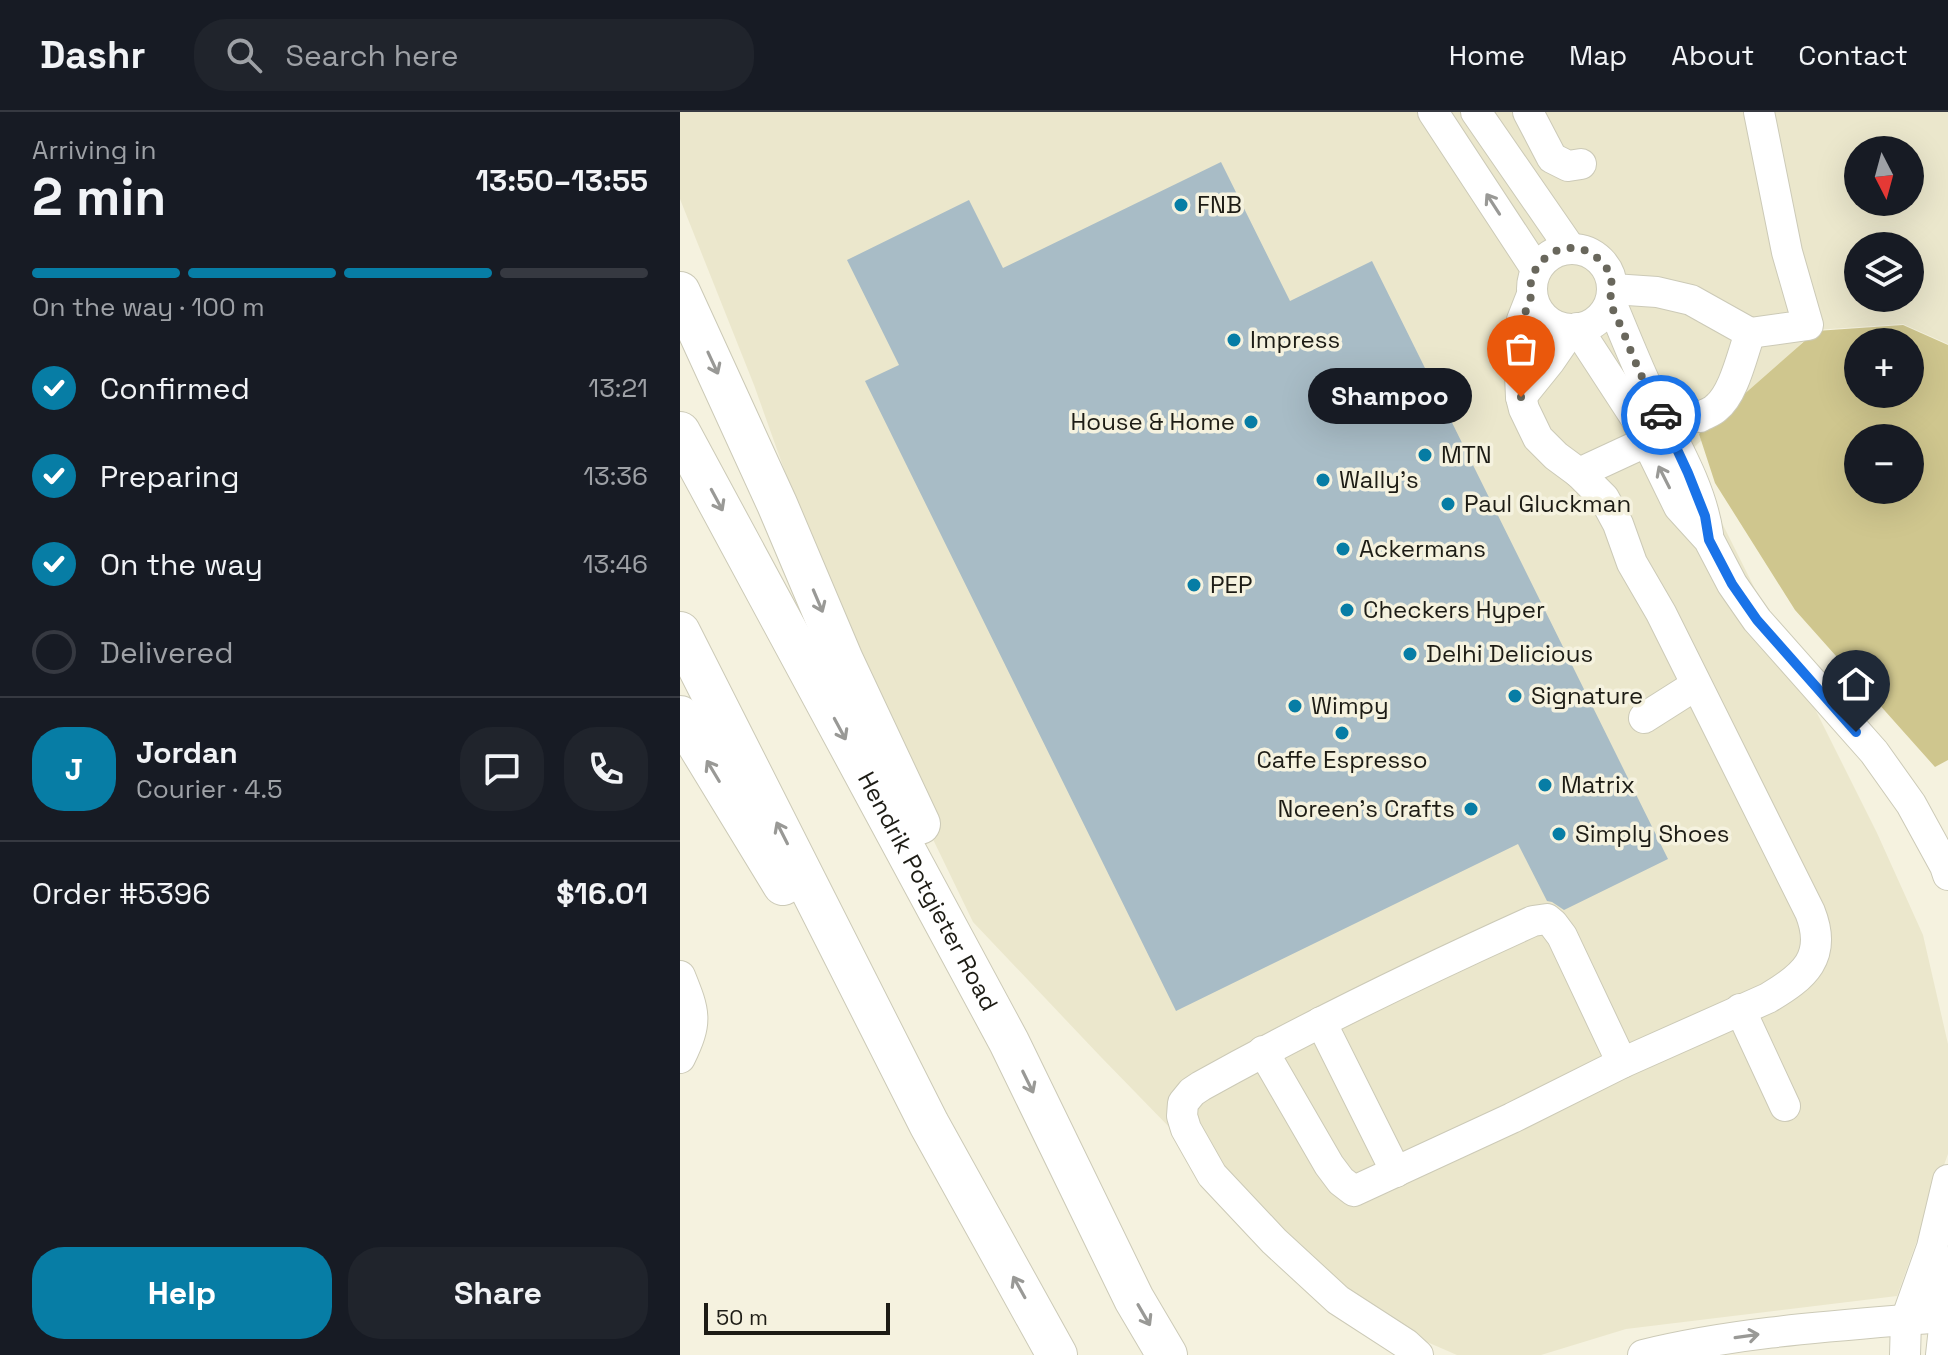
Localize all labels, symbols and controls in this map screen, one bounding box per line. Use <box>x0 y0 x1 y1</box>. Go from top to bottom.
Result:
search box <box>194 19 754 91</box>
text: Dashr <box>40 31 146 79</box>
icon: search <box>222 33 266 77</box>
text: Search here <box>286 36 458 75</box>
text: Home <box>1449 37 1525 73</box>
text: Map <box>1569 37 1627 73</box>
text: About <box>1671 37 1754 73</box>
text: Contact <box>1798 37 1908 73</box>
text: Arriving in <box>32 133 156 167</box>
north arrow <box>1844 136 1924 216</box>
map controls <box>1844 136 1924 504</box>
text: 13:50–13:55 <box>476 161 648 200</box>
text: 2 min <box>32 164 166 230</box>
place label: FNB <box>1197 189 1242 220</box>
one-way arrow <box>1485 193 1502 215</box>
marker: FNB <box>1172 196 1190 214</box>
button: layers <box>1844 232 1924 312</box>
text: On the way · 100 m <box>32 290 265 324</box>
pin <box>1487 315 1555 397</box>
place label: Impress <box>1250 324 1340 355</box>
icon: bag <box>1499 327 1543 371</box>
button: + <box>1844 328 1924 408</box>
marker: Impress <box>1225 331 1243 349</box>
one-way arrow <box>706 350 721 374</box>
icon: check <box>32 366 76 410</box>
text: Confirmed <box>100 369 250 408</box>
callout: Shampoo <box>1309 369 1473 425</box>
text: 13:21 <box>588 371 648 405</box>
courier <box>1621 375 1701 455</box>
text: Shampoo <box>1331 379 1449 413</box>
icon: car <box>1639 393 1683 437</box>
place label: House & Home <box>1071 406 1235 437</box>
marker: House & Home <box>1242 413 1260 431</box>
button: − <box>1844 424 1924 504</box>
place label: MTN <box>1441 439 1492 470</box>
marker: MTN <box>1416 446 1434 464</box>
icon: check <box>32 454 76 498</box>
text: Preparing <box>100 457 239 496</box>
text: 13:36 <box>583 459 648 493</box>
place label: Wally's <box>1339 464 1419 495</box>
one-way arrow <box>1656 465 1671 489</box>
marker: Wally's <box>1314 471 1332 489</box>
one-way arrow <box>710 488 725 512</box>
place label: Paul Gluckman <box>1464 488 1631 519</box>
marker: Paul Gluckman <box>1439 495 1457 513</box>
place label: Ackermans <box>1359 533 1486 564</box>
marker: Ackermans <box>1334 540 1352 558</box>
icon: check <box>32 542 76 586</box>
text: On the way <box>100 545 263 584</box>
text: 13:46 <box>583 547 648 581</box>
place label: PEP <box>1210 569 1252 600</box>
marker: PEP <box>1185 576 1203 594</box>
one-way arrow <box>811 588 826 612</box>
place label: Checkers Hyper <box>1363 594 1545 625</box>
marker: Checkers Hyper <box>1338 601 1356 619</box>
text: Delivered <box>100 633 234 672</box>
place label: Delhi Delicious <box>1426 638 1593 669</box>
marker: Delhi Delicious <box>1401 645 1419 663</box>
pin <box>1822 650 1890 732</box>
icon: home <box>1834 662 1878 706</box>
place label: Signature <box>1531 680 1643 711</box>
marker: Signature <box>1506 687 1524 705</box>
place label: Wimpy <box>1311 690 1389 721</box>
marker: Wimpy <box>1286 697 1304 715</box>
one-way arrow <box>833 717 849 741</box>
marker: Caffe Espresso <box>1333 724 1351 742</box>
button: chat <box>460 727 544 811</box>
button: phone <box>564 727 648 811</box>
text: Jordan <box>136 733 238 772</box>
place label: Caffe Espresso <box>1256 744 1428 775</box>
text: J <box>65 750 83 789</box>
one-way arrow <box>705 760 721 783</box>
street label: Hendrik Potgieter Road <box>851 766 1005 1016</box>
place label: Matrix <box>1561 769 1635 800</box>
text: Courier · 4.5 <box>136 772 283 806</box>
marker: Matrix <box>1536 776 1554 794</box>
place label: Noreen's Crafts <box>1277 793 1455 824</box>
marker: Noreen's Crafts <box>1462 800 1480 818</box>
place label: Simply Shoes <box>1575 818 1730 849</box>
one-way arrow <box>774 822 789 845</box>
marker: Simply Shoes <box>1550 825 1568 843</box>
text: Order #5396 <box>32 874 211 913</box>
text: $16.01 <box>556 874 648 913</box>
one-way arrow <box>1021 1070 1036 1094</box>
button: Help <box>32 1247 332 1339</box>
button: Share <box>348 1247 648 1339</box>
one-way arrow <box>1011 1276 1027 1299</box>
scale bar <box>704 1299 890 1335</box>
text: 50 m <box>716 1303 768 1331</box>
one-way arrow <box>1136 1303 1152 1326</box>
one-way arrow <box>1734 1328 1759 1343</box>

